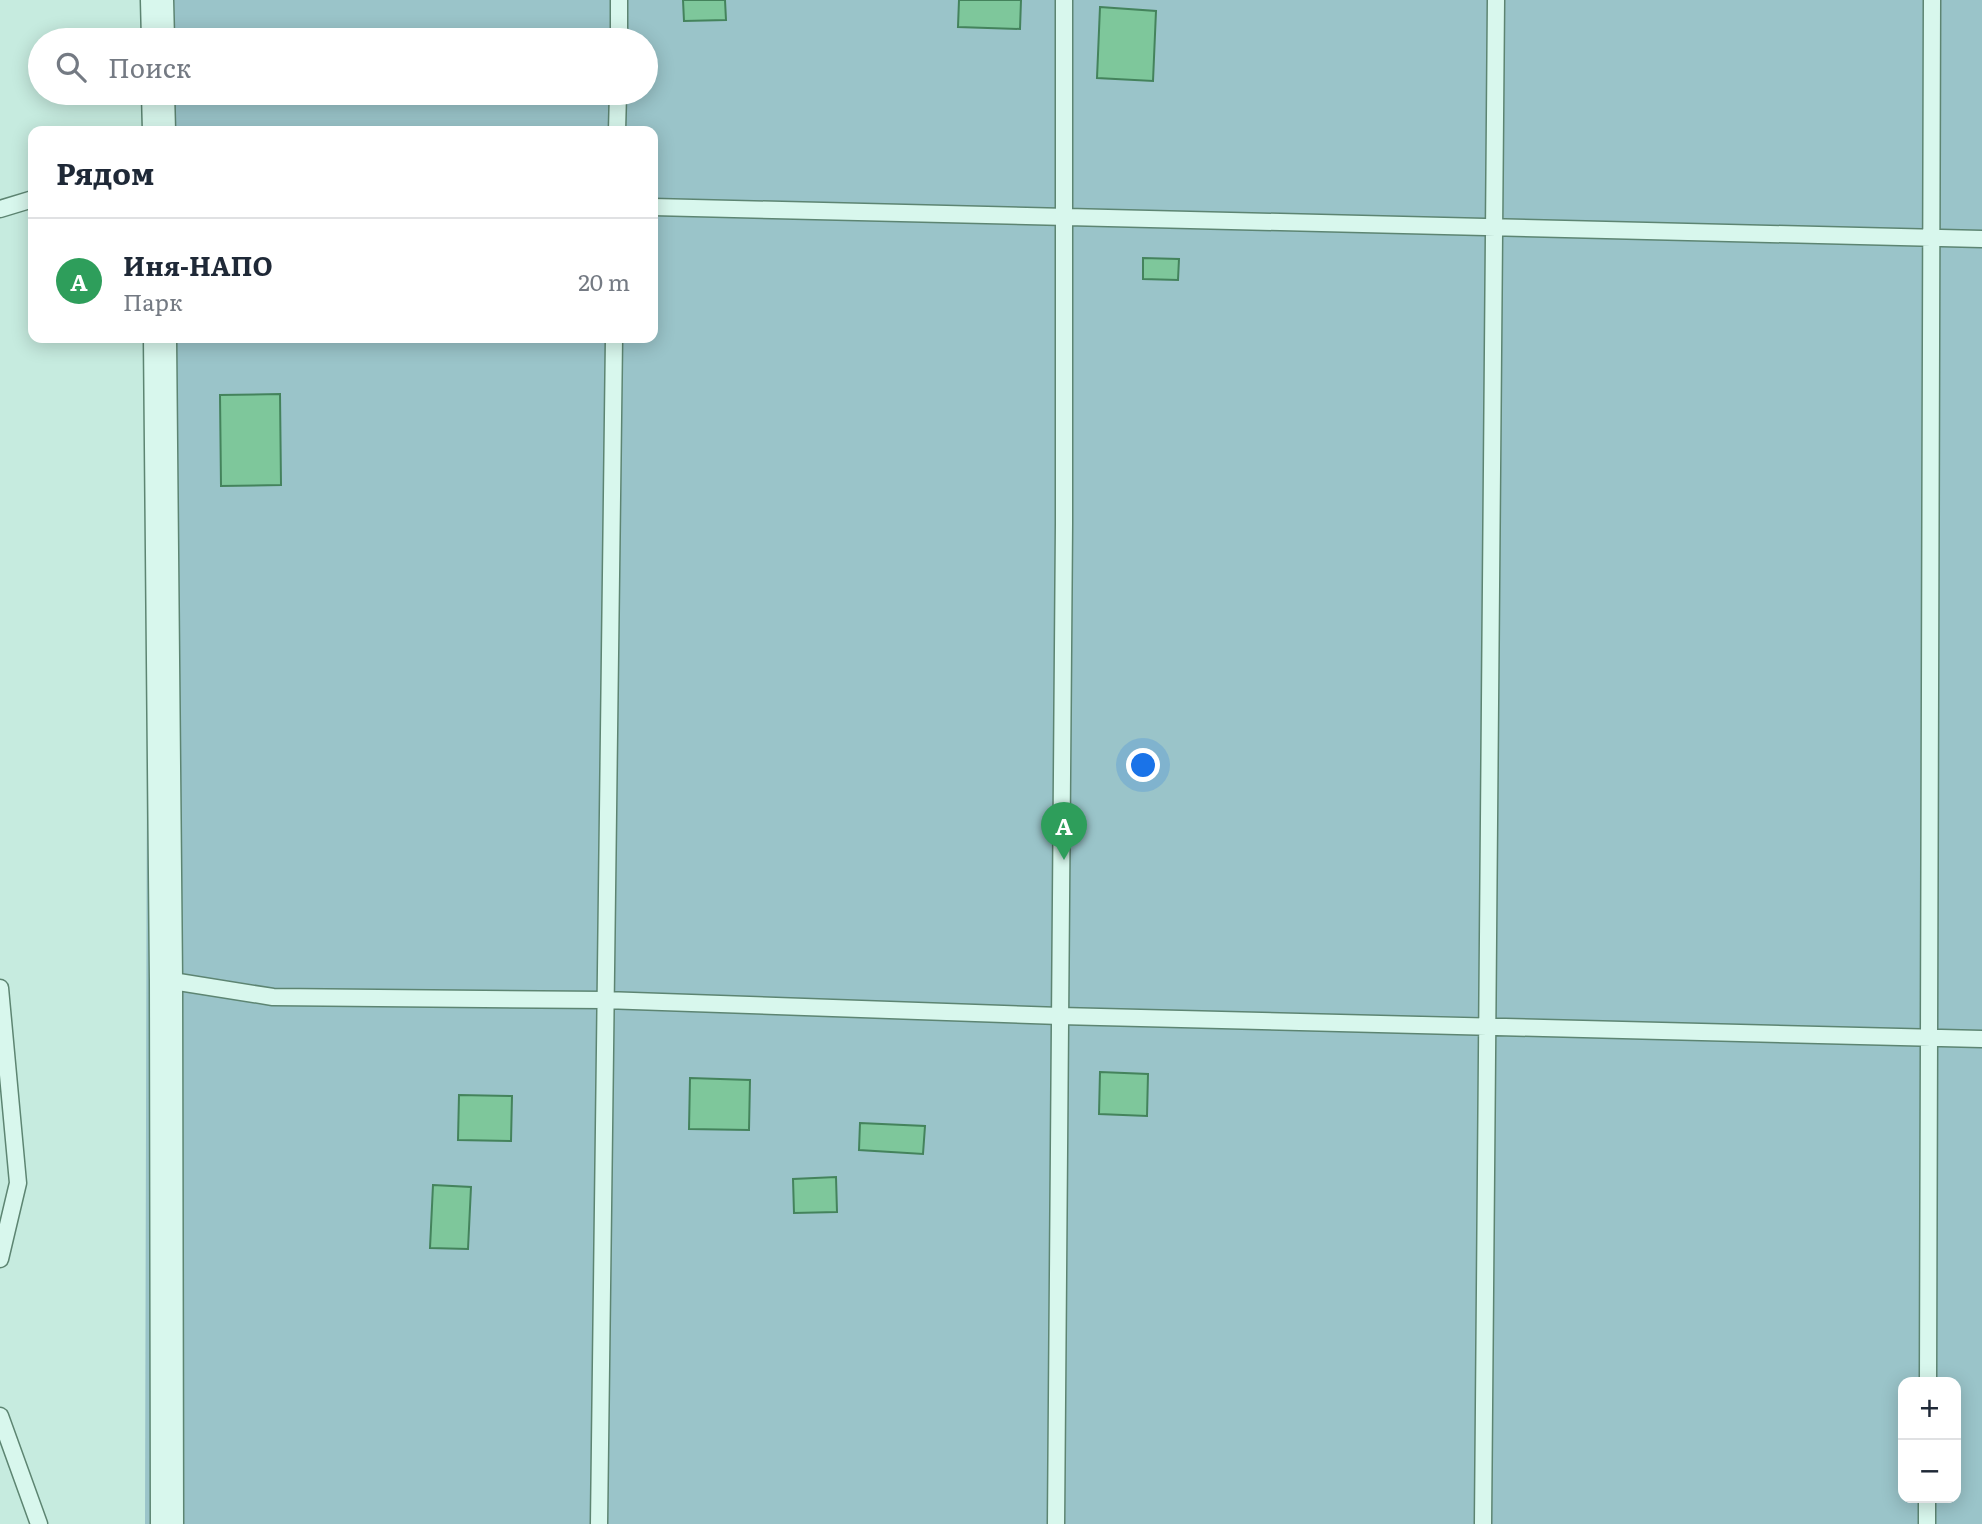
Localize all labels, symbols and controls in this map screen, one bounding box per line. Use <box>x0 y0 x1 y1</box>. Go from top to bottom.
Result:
search box <box>28 28 658 105</box>
text: Поиск <box>108 47 191 86</box>
icon: search <box>52 48 90 86</box>
text: Рядом <box>56 150 154 194</box>
text: Иня-НАПО <box>123 245 273 284</box>
text: A <box>70 264 88 298</box>
text: 20 m <box>578 264 630 298</box>
text: Парк <box>123 284 183 318</box>
your location <box>1126 748 1160 782</box>
pin: A <box>1041 802 1087 860</box>
map controls <box>1898 1377 1961 1503</box>
button: + <box>1898 1377 1961 1440</box>
button: − <box>1898 1440 1961 1503</box>

